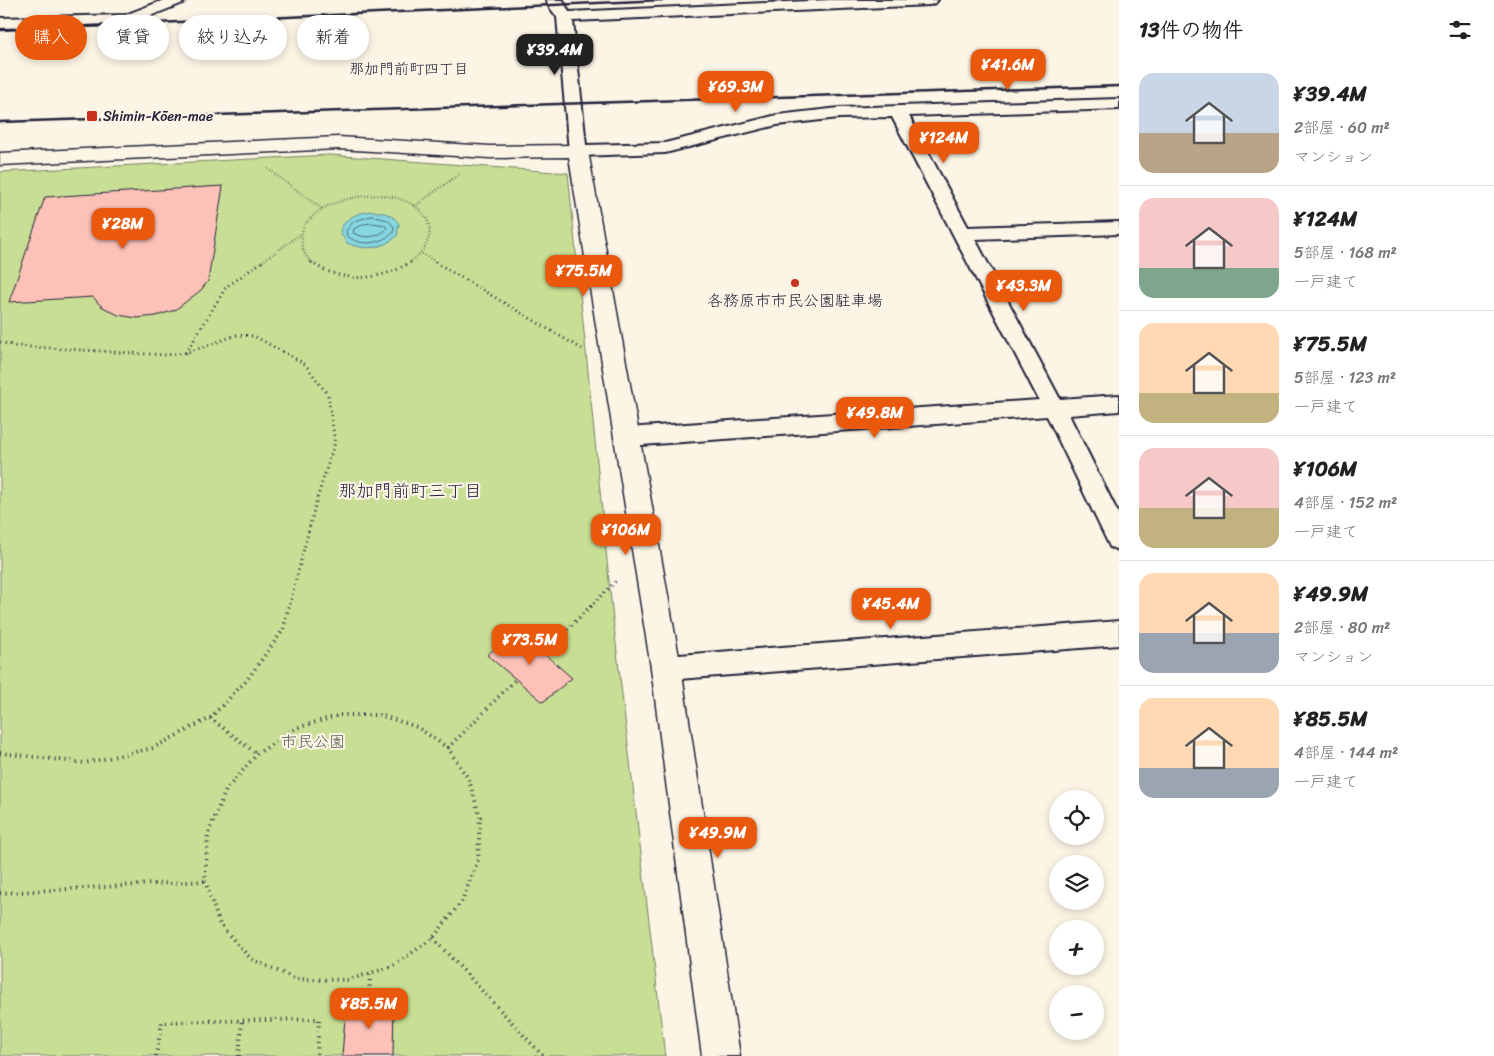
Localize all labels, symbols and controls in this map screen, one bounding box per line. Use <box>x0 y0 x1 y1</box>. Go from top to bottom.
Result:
text: 13件の物件 <box>1139 11 1244 49</box>
chip: 購入 <box>15 15 87 60</box>
chip: 賃貸 <box>97 15 169 60</box>
chip: 絞り込み <box>179 15 287 60</box>
chip: 新着 <box>297 15 369 60</box>
icon: filters <box>1446 16 1474 44</box>
pin: ¥39.4M <box>514 34 596 76</box>
text: ¥39.4M <box>527 35 583 64</box>
pin: ¥41.6M <box>967 48 1049 91</box>
text: ¥41.6M <box>982 50 1034 79</box>
district label: 那加門前町四丁目 <box>349 56 469 82</box>
pin: ¥69.3M <box>695 70 777 113</box>
text: ¥69.3M <box>709 72 763 101</box>
text: ¥39.4M <box>1294 75 1367 113</box>
icon: home <box>1179 93 1239 153</box>
place label: Shimin-Kōen-mae <box>103 104 213 129</box>
marker: Shimin-Kōen-mae <box>85 109 99 123</box>
text: 2部屋 · 60 m² <box>1294 113 1390 142</box>
pin: ¥124M <box>909 121 979 164</box>
text: ¥124M <box>920 123 968 152</box>
text: マンション <box>1294 142 1373 171</box>
text: ¥124M <box>1294 200 1357 238</box>
pin: ¥28M <box>93 208 153 250</box>
text: ¥28M <box>103 209 143 238</box>
icon: home <box>1179 218 1239 278</box>
text: 5部屋 · 168 m² <box>1294 238 1397 267</box>
pin: ¥75.5M <box>543 254 625 297</box>
text: ¥75.5M <box>556 256 612 285</box>
text: 一戸建て <box>1294 267 1358 296</box>
pin: ¥43.3M <box>983 270 1065 312</box>
text: ¥43.3M <box>997 271 1051 300</box>
marker: 各務原市市民公園駐車場 <box>789 277 801 289</box>
place label: 各務原市市民公園駐車場 <box>707 286 883 315</box>
text: ¥75.5M <box>1294 325 1367 363</box>
icon: home <box>1179 343 1239 403</box>
text: 5部屋 · 123 m² <box>1294 363 1396 392</box>
text: 一戸建て <box>1294 392 1358 421</box>
pin: ¥49.8M <box>834 396 916 439</box>
text: ¥49.8M <box>847 398 903 427</box>
text: ¥106M <box>1294 450 1357 488</box>
icon: home <box>1179 468 1239 528</box>
district label: 那加門前町三丁目 <box>338 475 482 507</box>
text: 4部屋 · 152 m² <box>1294 488 1397 517</box>
pin: ¥106M <box>591 514 661 556</box>
text: ¥106M <box>602 515 650 544</box>
text: 一戸建て <box>1294 517 1358 546</box>
text: ¥49.9M <box>1294 575 1368 613</box>
pin: ¥45.4M <box>850 588 932 630</box>
text: ¥45.4M <box>863 589 919 618</box>
icon: home <box>1179 593 1239 653</box>
text: 2部屋 · 80 m² <box>1294 613 1390 642</box>
pin: ¥73.5M <box>489 624 571 666</box>
text: ¥73.5M <box>503 625 557 654</box>
text: マンション <box>1294 642 1373 671</box>
text: ¥85.5M <box>1294 700 1367 738</box>
icon: home <box>1179 718 1239 778</box>
park label: 市民公園 <box>281 727 345 756</box>
text: 4部屋 · 144 m² <box>1294 738 1398 767</box>
text: 一戸建て <box>1294 767 1358 796</box>
map controls <box>1049 790 1104 1040</box>
button: locate <box>1049 790 1104 845</box>
pin: ¥49.9M <box>677 816 759 859</box>
text: ¥49.9M <box>690 818 746 847</box>
button: layers <box>1049 855 1104 910</box>
button: + <box>1049 920 1104 975</box>
button: − <box>1049 985 1104 1040</box>
pin: ¥85.5M <box>328 988 410 1030</box>
text: ¥85.5M <box>341 989 397 1018</box>

